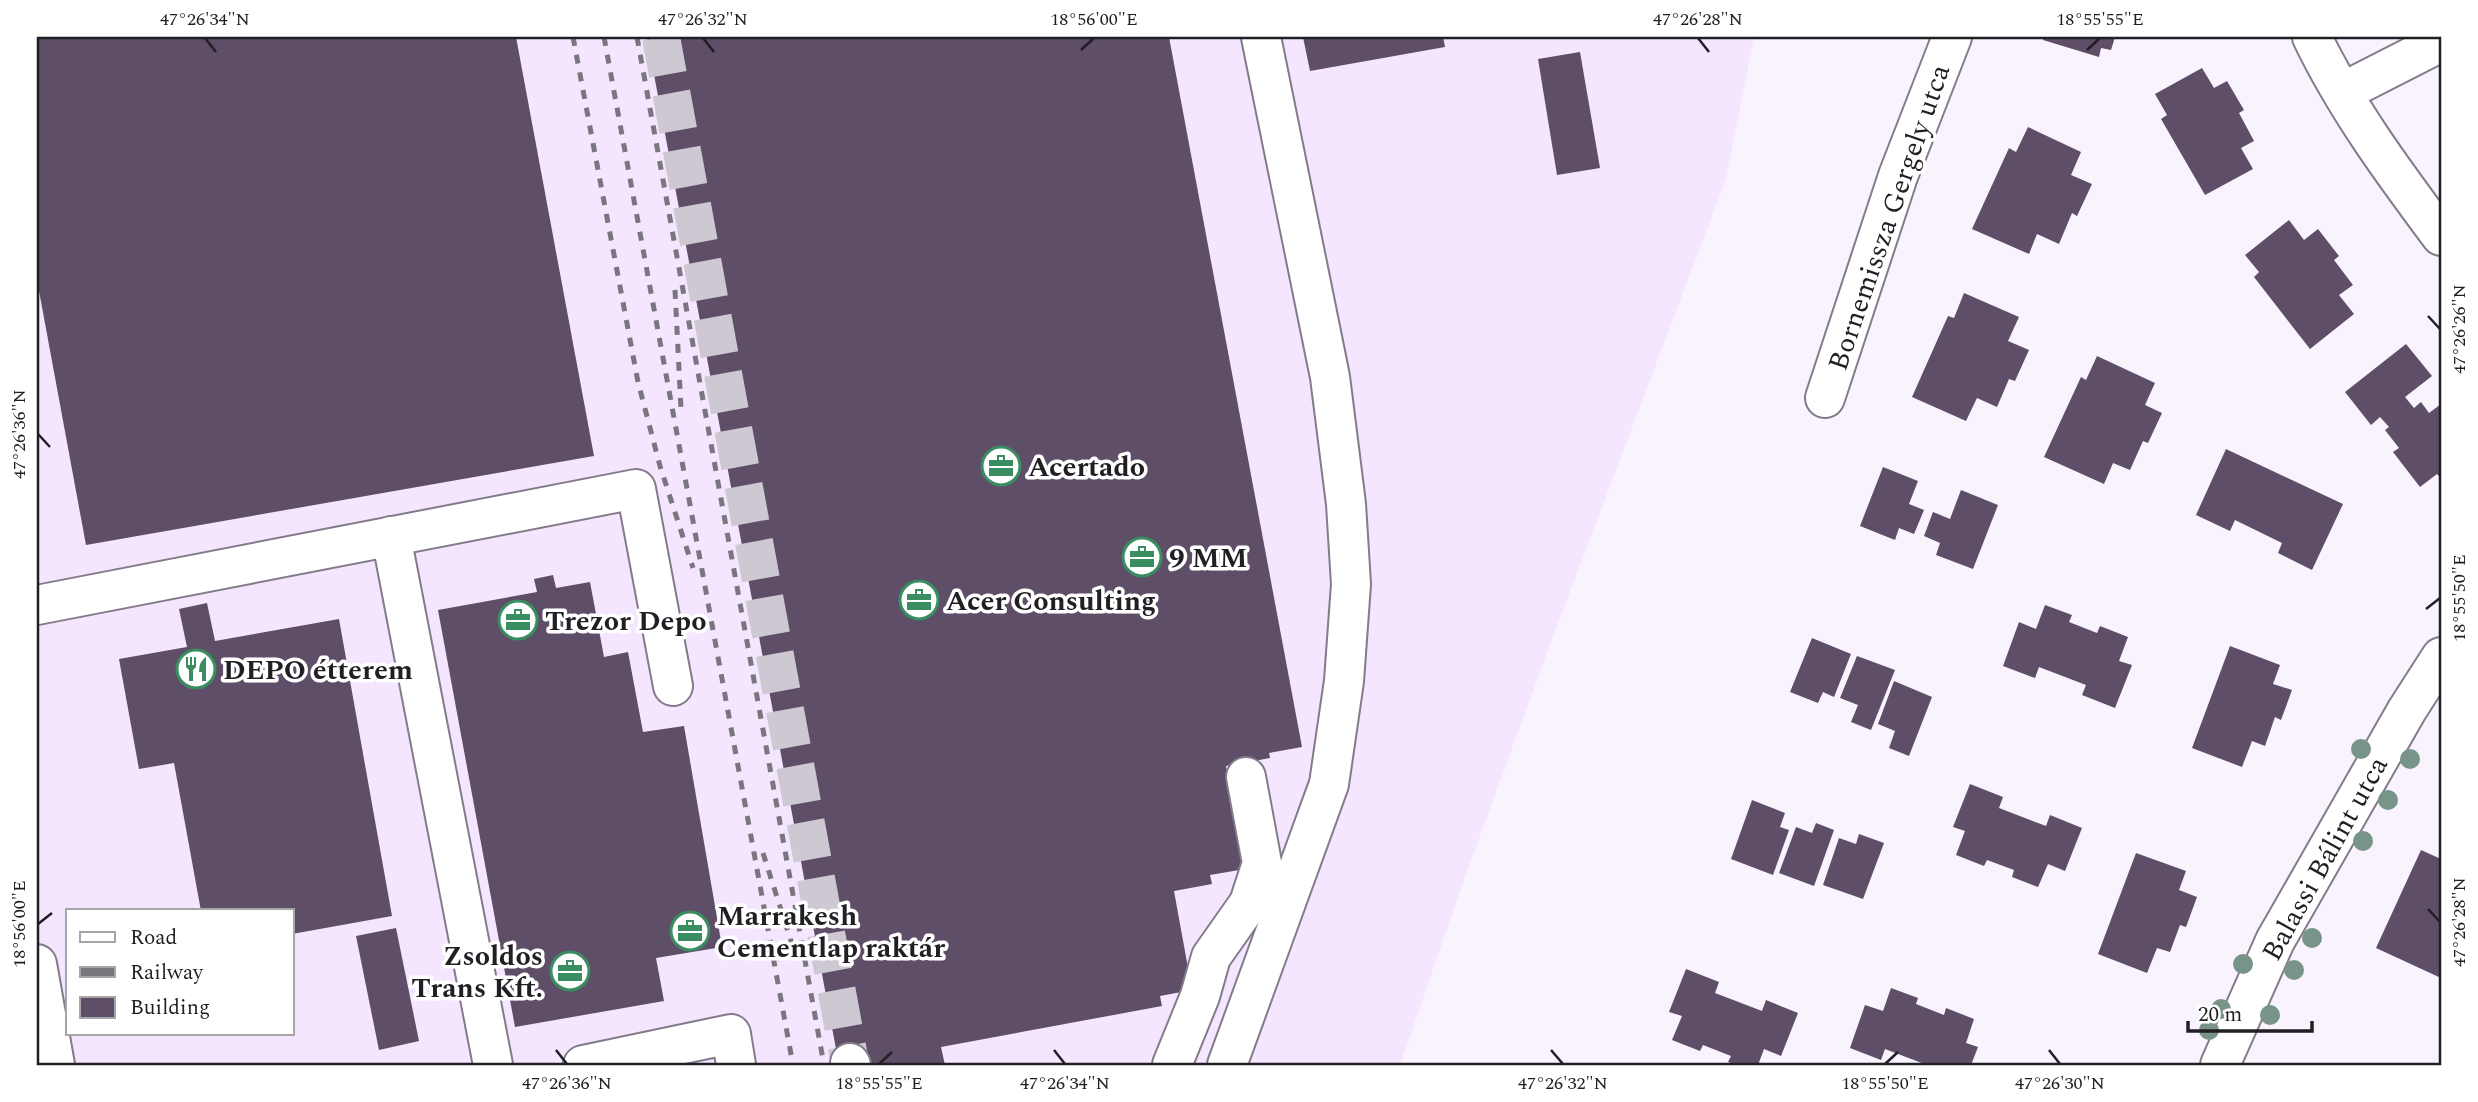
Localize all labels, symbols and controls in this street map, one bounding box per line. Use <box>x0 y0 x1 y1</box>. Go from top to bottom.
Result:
text: 47°26'34"N <box>160 6 250 33</box>
text: 47°26'32"N <box>658 6 748 33</box>
text: 18°56'00"E <box>1050 6 1138 33</box>
text: 47°26'28"N <box>1653 6 1743 33</box>
text: 18°55'55"E <box>2056 6 2144 33</box>
street label: Bornemissza Gergely utca <box>1817 58 1962 376</box>
text: 47°26'26"N <box>2446 284 2473 374</box>
text: 47°26'36"N <box>6 389 33 479</box>
office icon: Acertado <box>980 445 1022 487</box>
place label: Acertado <box>1028 446 1145 489</box>
office icon: 9 MM <box>1121 536 1163 578</box>
place label: 9 MM <box>1169 537 1247 580</box>
text: 18°55'50"E <box>2446 554 2473 642</box>
office icon: Acer Consulting <box>898 579 940 621</box>
place label: Acer Consulting <box>946 580 1156 623</box>
office icon: Trezor Depo <box>497 599 539 641</box>
place label: Trezor Depo <box>545 600 707 643</box>
restaurant icon: DEPO étterem <box>175 648 217 690</box>
place label: DEPO étterem <box>223 649 413 692</box>
street label: Balassi Bálint utca <box>2251 748 2400 969</box>
text: 47°26'28"N <box>2446 877 2473 967</box>
text: 18°56'00"E <box>6 880 33 968</box>
place label: Marrakesh Cementlap raktár <box>717 895 945 970</box>
legend <box>66 909 294 1036</box>
office icon: Marrakesh Cementlap raktár <box>669 910 711 952</box>
text: Road <box>130 922 177 954</box>
place label: Zsoldos Trans Kft. <box>411 935 543 1010</box>
office icon: Zsoldos Trans Kft. <box>549 950 591 992</box>
text: Railway <box>130 957 204 989</box>
scale bar <box>2188 990 2312 1034</box>
text: Building <box>130 992 210 1024</box>
text: 20 m <box>2198 999 2242 1031</box>
text: 47°26'36"N <box>522 1070 612 1097</box>
text: 18°55'55"E <box>835 1070 923 1097</box>
text: 47°26'34"N <box>1020 1070 1110 1097</box>
text: 47°26'32"N <box>1518 1070 1608 1097</box>
text: 18°55'50"E <box>1841 1070 1929 1097</box>
text: 47°26'30"N <box>2015 1070 2105 1097</box>

